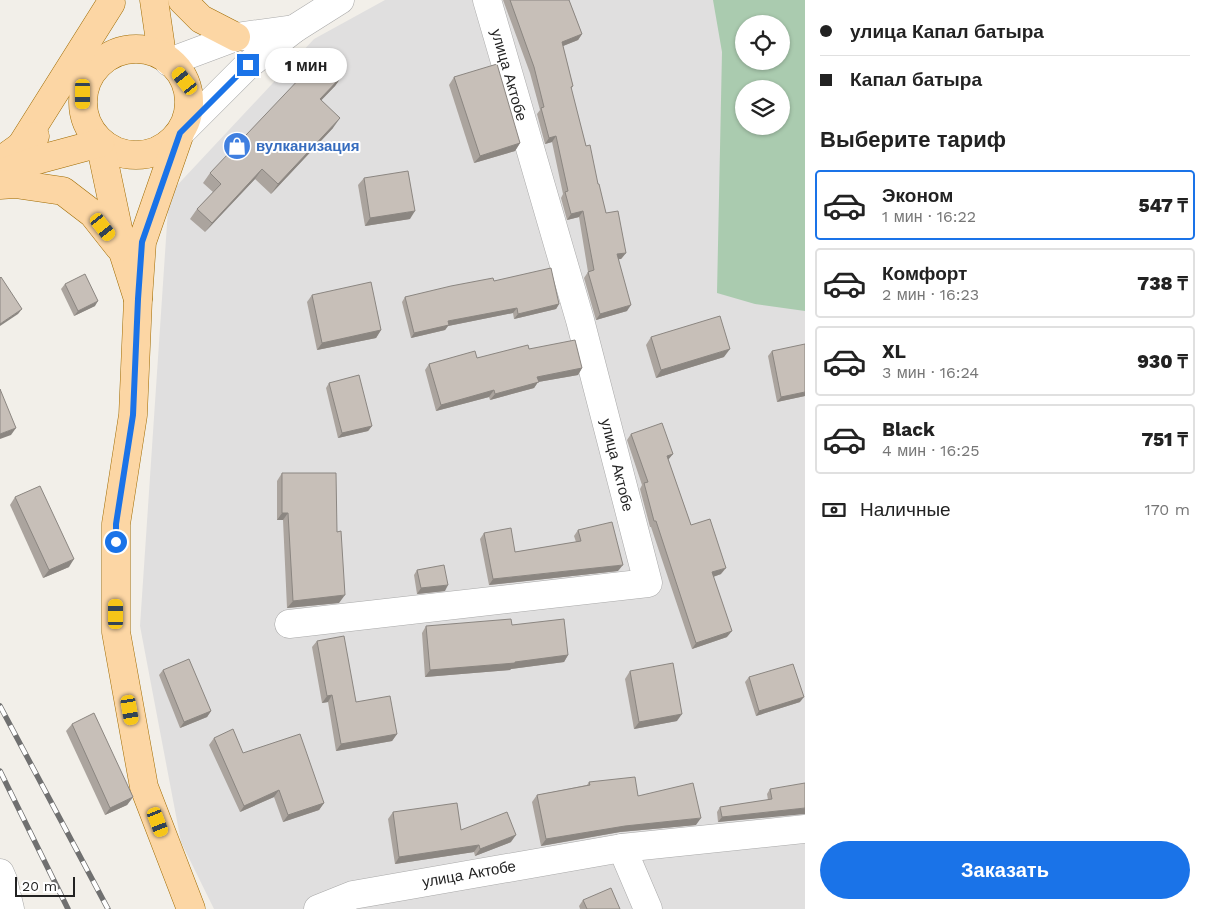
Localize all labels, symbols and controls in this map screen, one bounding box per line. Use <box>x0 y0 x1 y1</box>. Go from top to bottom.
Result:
map controls <box>735 15 790 135</box>
button: locate <box>735 15 790 70</box>
text: улица Капал батыра <box>850 20 1044 43</box>
street label: улица Актобе <box>487 27 531 123</box>
callout: 1 мин <box>266 48 348 82</box>
route end <box>237 54 259 76</box>
text: 1 мин <box>285 56 327 75</box>
car <box>169 65 200 97</box>
text: Капал батыра <box>850 68 982 91</box>
car <box>75 79 90 109</box>
button: layers <box>735 80 790 135</box>
text: Выберите тариф <box>820 127 1006 152</box>
shop icon: вулканизация <box>222 131 252 161</box>
place label: вулканизация <box>256 137 359 155</box>
icon: car <box>822 183 867 228</box>
text: Эконом <box>882 184 953 207</box>
text: 547 ₸ <box>1138 194 1188 217</box>
text: 1 мин · 16:22 <box>882 207 976 226</box>
car <box>87 211 118 243</box>
icon: car <box>822 261 867 306</box>
text: Комфорт <box>882 262 967 285</box>
text: 738 ₸ <box>1137 272 1188 295</box>
text: 2 мин · 16:23 <box>882 285 979 304</box>
icon: car <box>822 339 867 384</box>
text: XL <box>882 340 906 363</box>
text: 930 ₸ <box>1137 350 1188 373</box>
text: 3 мин · 16:24 <box>882 363 979 382</box>
street label: улица Актобе <box>597 417 637 513</box>
icon: car <box>822 417 867 462</box>
text: Black <box>882 418 935 441</box>
text: 751 ₸ <box>1141 428 1188 451</box>
text: 4 мин · 16:25 <box>882 441 980 460</box>
icon: cash <box>820 496 848 524</box>
text: Наличные <box>860 498 951 521</box>
text: 170 m <box>1144 500 1190 519</box>
route start <box>105 531 127 553</box>
car <box>108 599 123 629</box>
car <box>120 694 139 726</box>
car <box>145 805 170 839</box>
button: Заказать <box>820 841 1190 899</box>
street label: улица Актобе <box>421 857 517 891</box>
scale bar <box>15 874 75 897</box>
text: 20 m <box>22 878 57 894</box>

